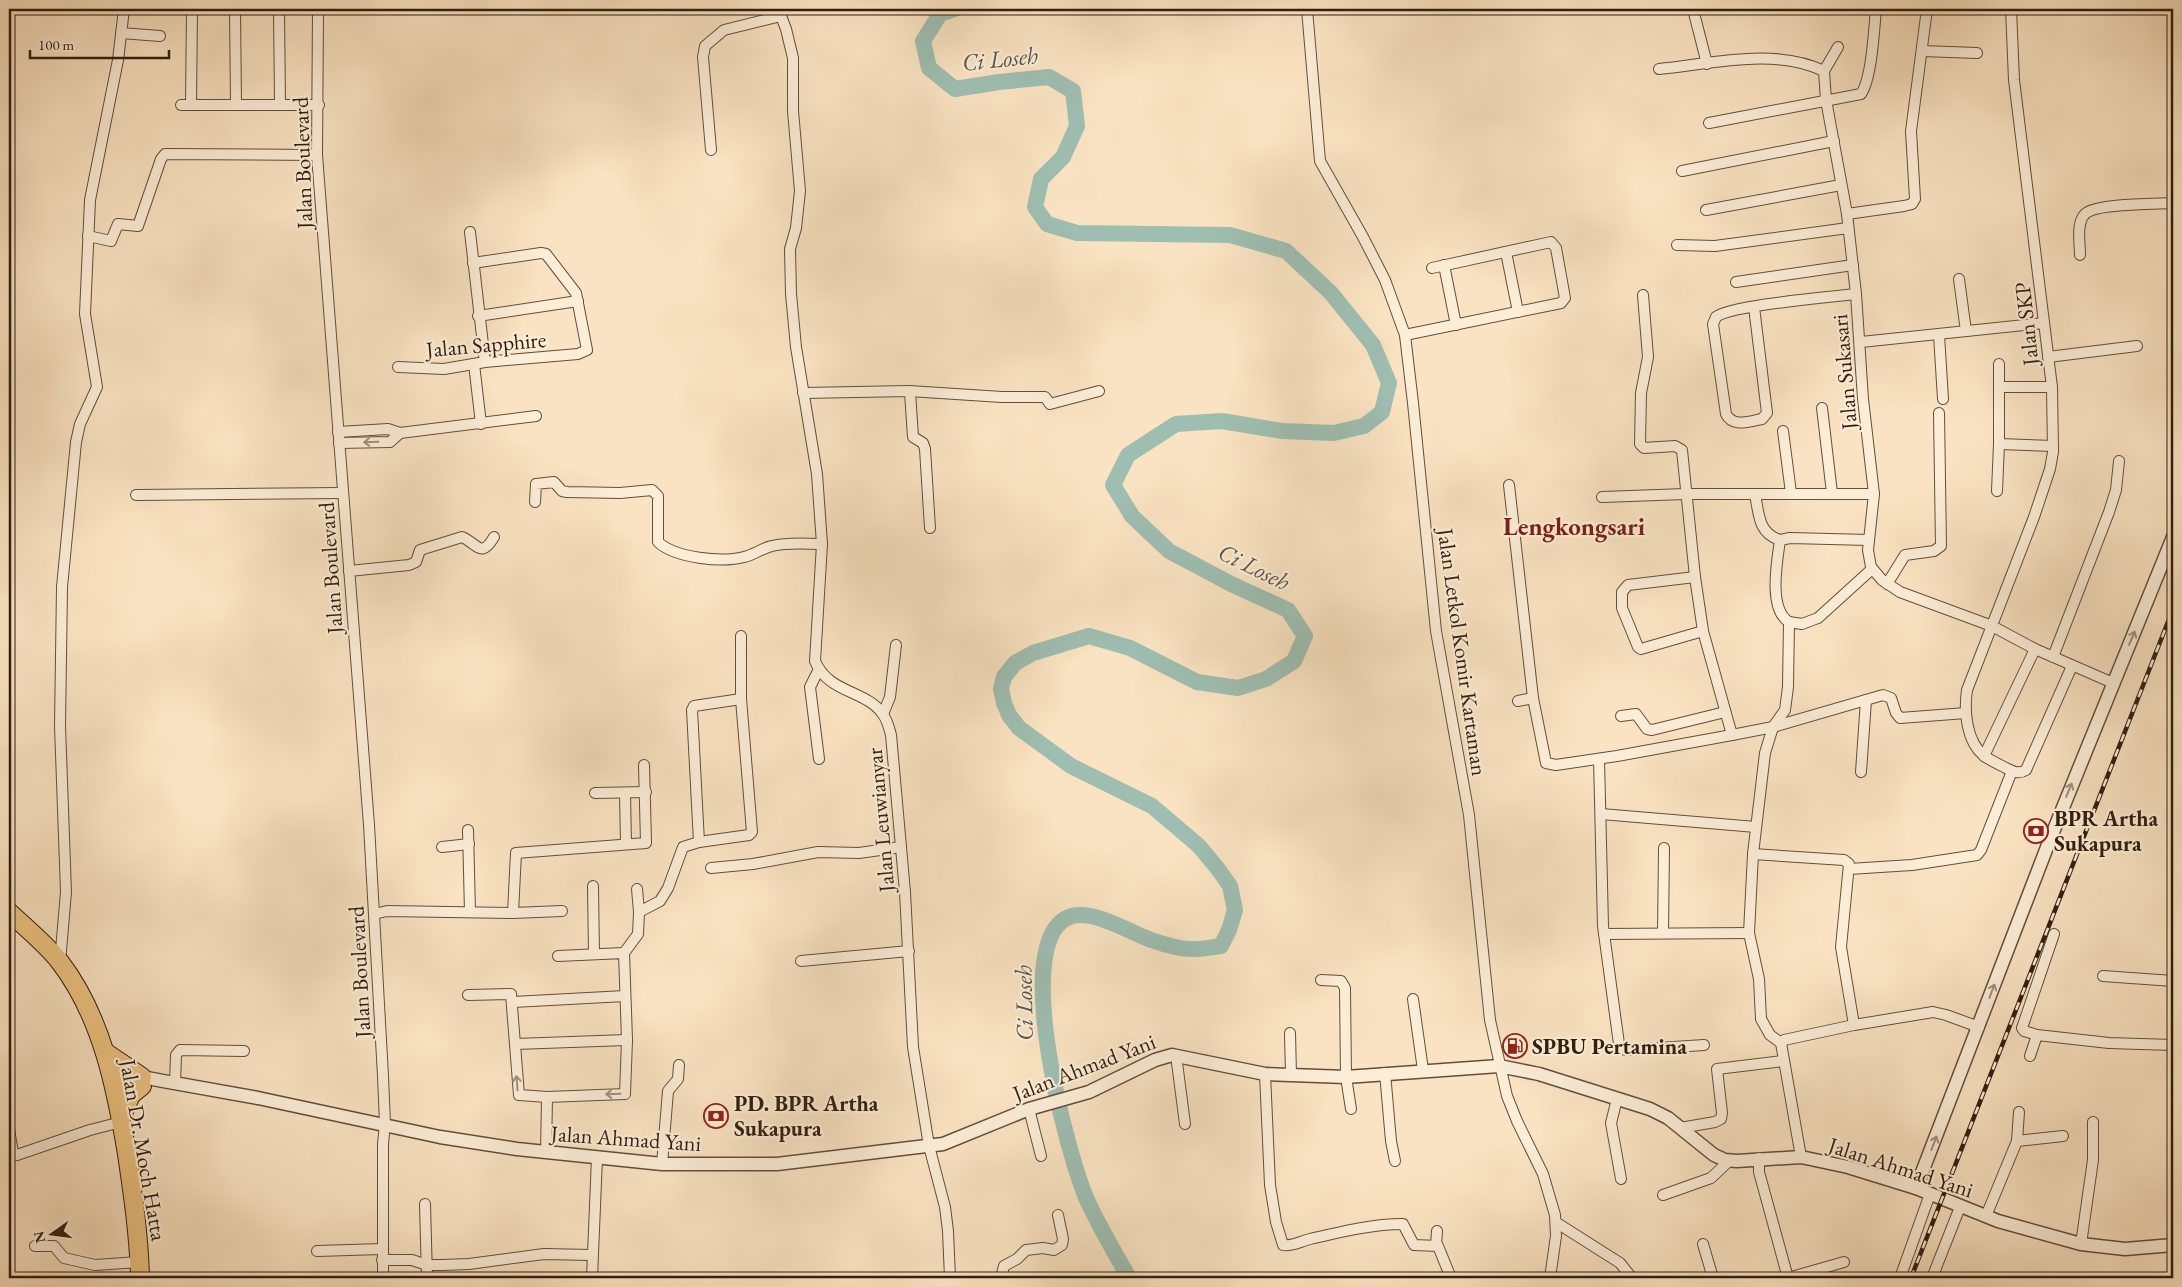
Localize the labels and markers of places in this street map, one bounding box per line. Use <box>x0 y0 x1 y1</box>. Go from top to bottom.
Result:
place label: BPR Artha Sukapura <box>2054 804 2159 858</box>
bank icon: BPR Artha Sukapura <box>2023 818 2049 844</box>
place label: SPBU Pertamina <box>1532 1032 1687 1061</box>
fuel station icon: SPBU Pertamina <box>1502 1033 1528 1059</box>
place label: PD. BPR Artha Sukapura <box>734 1089 879 1143</box>
bank icon: PD. BPR Artha Sukapura <box>703 1103 729 1129</box>

